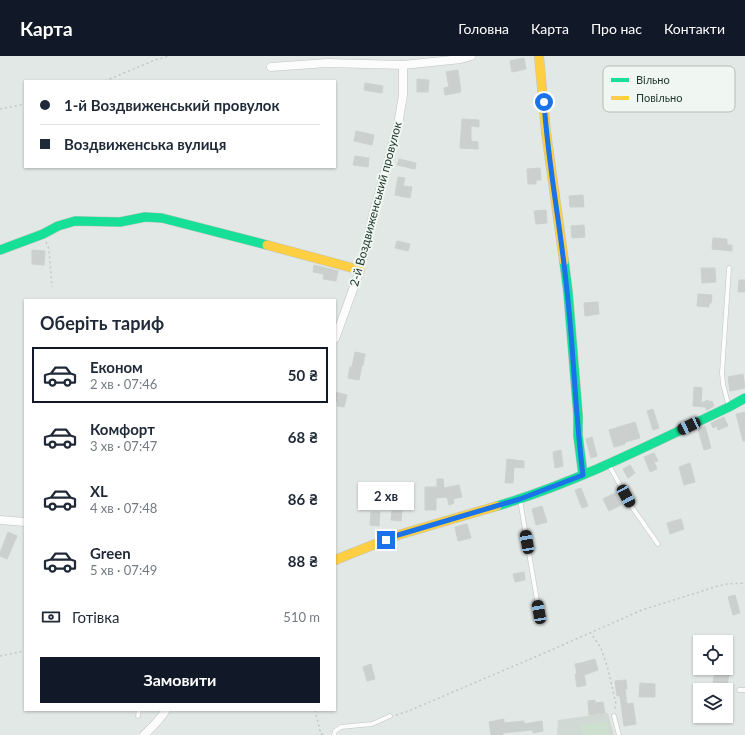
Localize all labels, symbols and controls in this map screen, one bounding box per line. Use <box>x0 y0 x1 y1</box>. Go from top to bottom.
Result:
text: Карта <box>20 17 73 40</box>
text: Головна <box>458 20 509 37</box>
text: Карта <box>531 20 569 37</box>
text: Про нас <box>591 20 642 37</box>
text: Контакти <box>664 20 725 37</box>
legend <box>603 66 735 112</box>
text: Вільно <box>636 73 670 86</box>
text: Повільно <box>636 91 682 104</box>
route start <box>535 93 553 111</box>
text: 1-й Воздвиженський провулок <box>64 96 280 114</box>
street label: 2-й Воздвиженський провулок <box>346 119 405 288</box>
text: Воздвиженська вулиця <box>64 135 226 153</box>
text: Оберіть тариф <box>40 312 164 334</box>
icon: car <box>42 357 78 393</box>
text: Економ <box>90 358 143 376</box>
text: 50 ₴ <box>288 366 318 384</box>
text: 2 хв · 07:46 <box>90 376 157 392</box>
car <box>676 415 702 437</box>
icon: car <box>42 419 78 455</box>
text: Комфорт <box>90 420 155 438</box>
text: 68 ₴ <box>288 428 318 446</box>
text: 3 хв · 07:47 <box>90 438 157 454</box>
icon: car <box>42 481 78 517</box>
text: XL <box>90 482 108 500</box>
callout: 2 хв <box>358 482 414 510</box>
car <box>615 483 637 509</box>
text: 2 хв <box>374 488 398 504</box>
text: 86 ₴ <box>288 490 318 508</box>
text: 4 хв · 07:48 <box>90 500 157 516</box>
car <box>519 529 535 555</box>
route end <box>377 531 395 549</box>
icon: car <box>42 543 78 579</box>
text: Green <box>90 544 131 562</box>
text: 88 ₴ <box>288 552 318 570</box>
text: 5 хв · 07:49 <box>90 562 157 578</box>
car <box>531 599 547 625</box>
icon: cash <box>40 606 62 628</box>
text: Готівка <box>72 608 120 626</box>
text: 510 m <box>283 609 320 625</box>
map controls <box>693 635 733 723</box>
button: locate <box>693 635 733 675</box>
button: Замовити <box>40 657 320 703</box>
button: layers <box>693 683 733 723</box>

